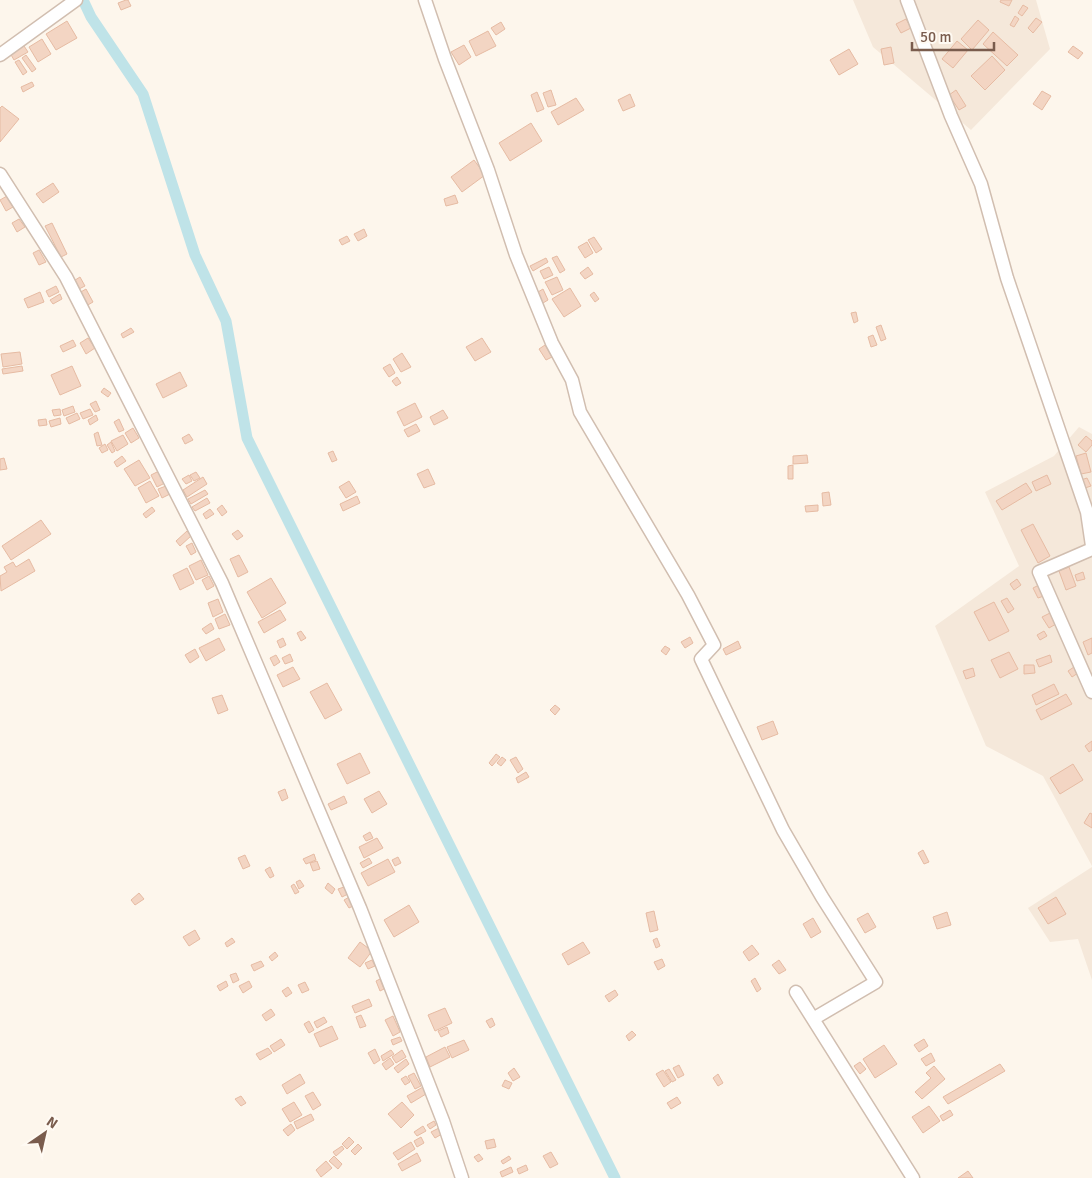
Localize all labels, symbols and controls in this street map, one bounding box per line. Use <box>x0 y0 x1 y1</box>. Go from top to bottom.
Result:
scale bar <box>912 20 994 52</box>
text: 50 m <box>920 28 951 46</box>
north arrow <box>20 1108 70 1158</box>
text: N <box>43 1113 61 1132</box>

